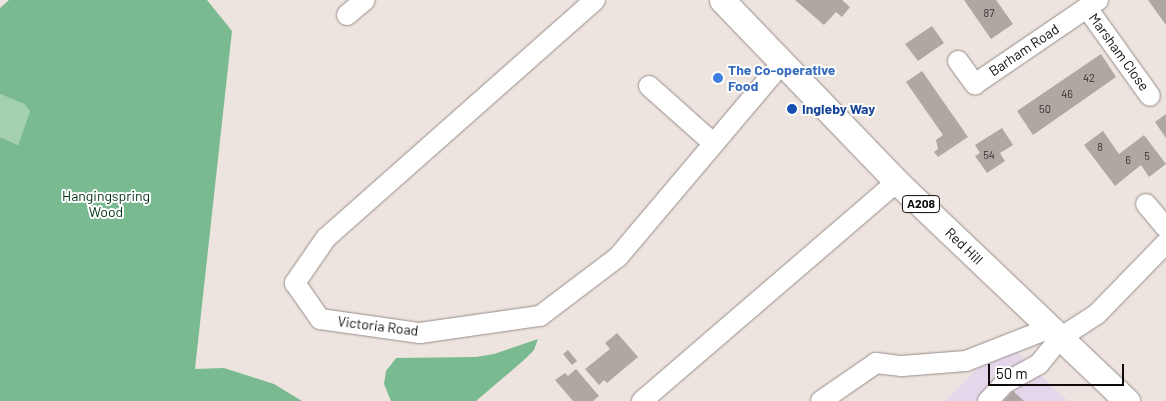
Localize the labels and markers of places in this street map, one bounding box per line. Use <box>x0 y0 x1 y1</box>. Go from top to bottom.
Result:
place label: The Co-operative Food <box>728 62 835 94</box>
marker: The Co-operative Food <box>712 72 724 84</box>
place label: Ingleby Way <box>802 101 875 117</box>
marker: Ingleby Way <box>786 103 798 115</box>

